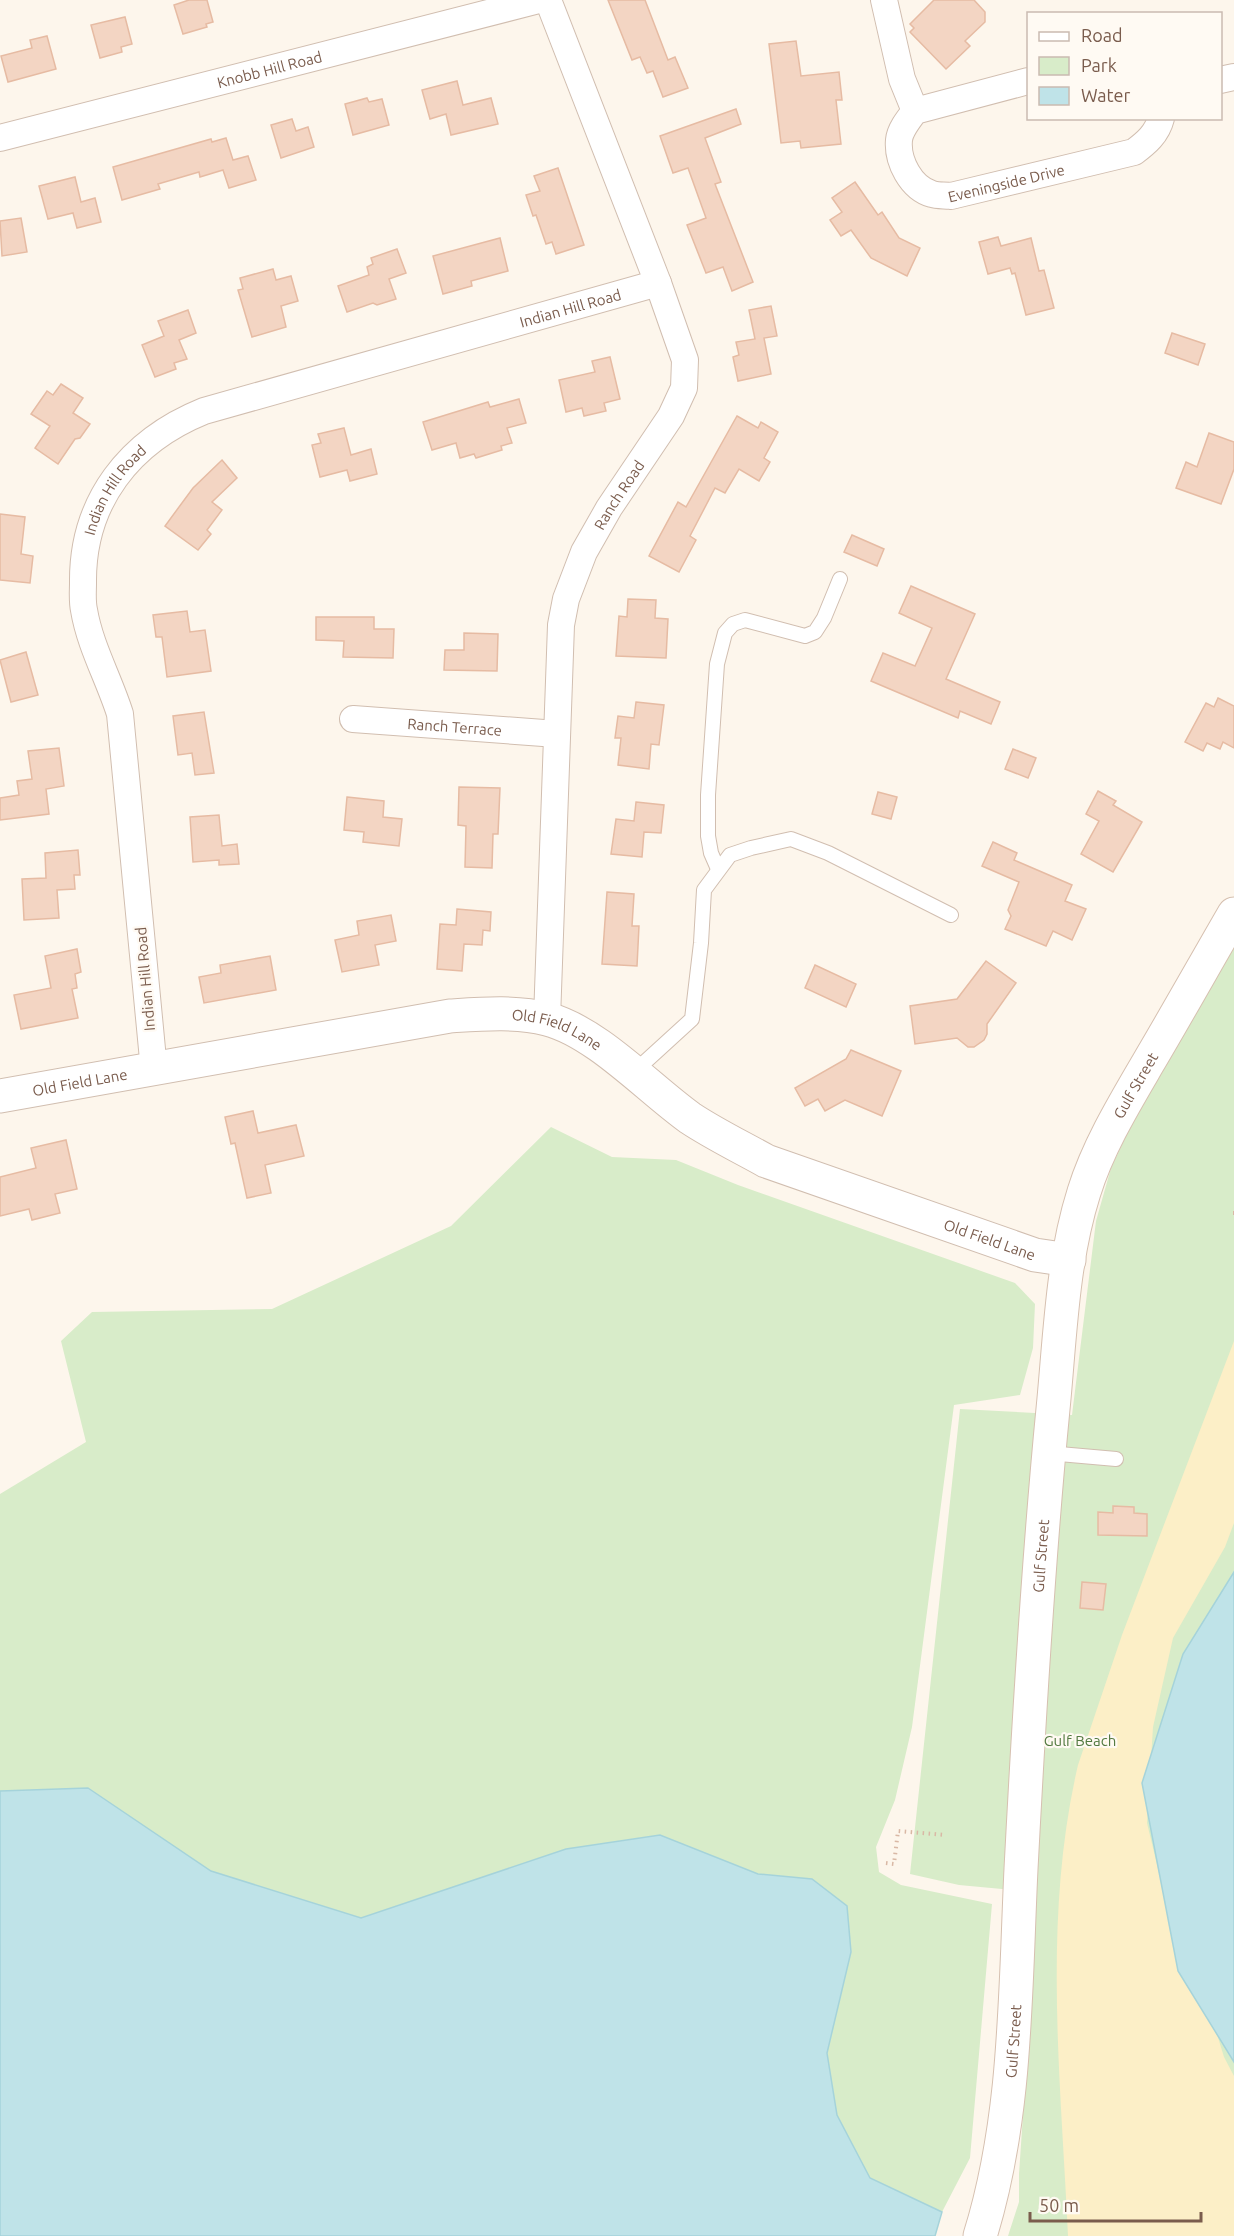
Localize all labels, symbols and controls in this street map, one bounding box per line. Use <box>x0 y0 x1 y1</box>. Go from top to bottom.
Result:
legend <box>1027 12 1222 120</box>
text: Road <box>1081 25 1123 45</box>
street label: Knobb Hill Road <box>215 47 324 91</box>
text: Park <box>1081 55 1117 75</box>
text: Water <box>1081 85 1131 105</box>
street label: Eveningside Drive <box>946 161 1066 205</box>
street label: Indian Hill Road <box>518 285 623 330</box>
street label: Indian Hill Road <box>80 441 149 537</box>
street label: Ranch Road <box>590 457 647 532</box>
street label: Ranch Terrace <box>407 715 503 738</box>
street label: Indian Hill Road <box>132 926 158 1032</box>
street label: Old Field Lane <box>511 1005 605 1053</box>
street label: Gulf Street <box>1110 1049 1161 1121</box>
street label: Old Field Lane <box>31 1065 129 1099</box>
street label: Old Field Lane <box>942 1215 1038 1263</box>
street label: Gulf Street <box>1029 1519 1052 1593</box>
park label: Gulf Beach <box>1044 1732 1116 1749</box>
street label: Gulf Street <box>1002 2004 1024 2079</box>
scale bar <box>1030 2185 1201 2223</box>
text: 50 m <box>1039 2195 1079 2215</box>

